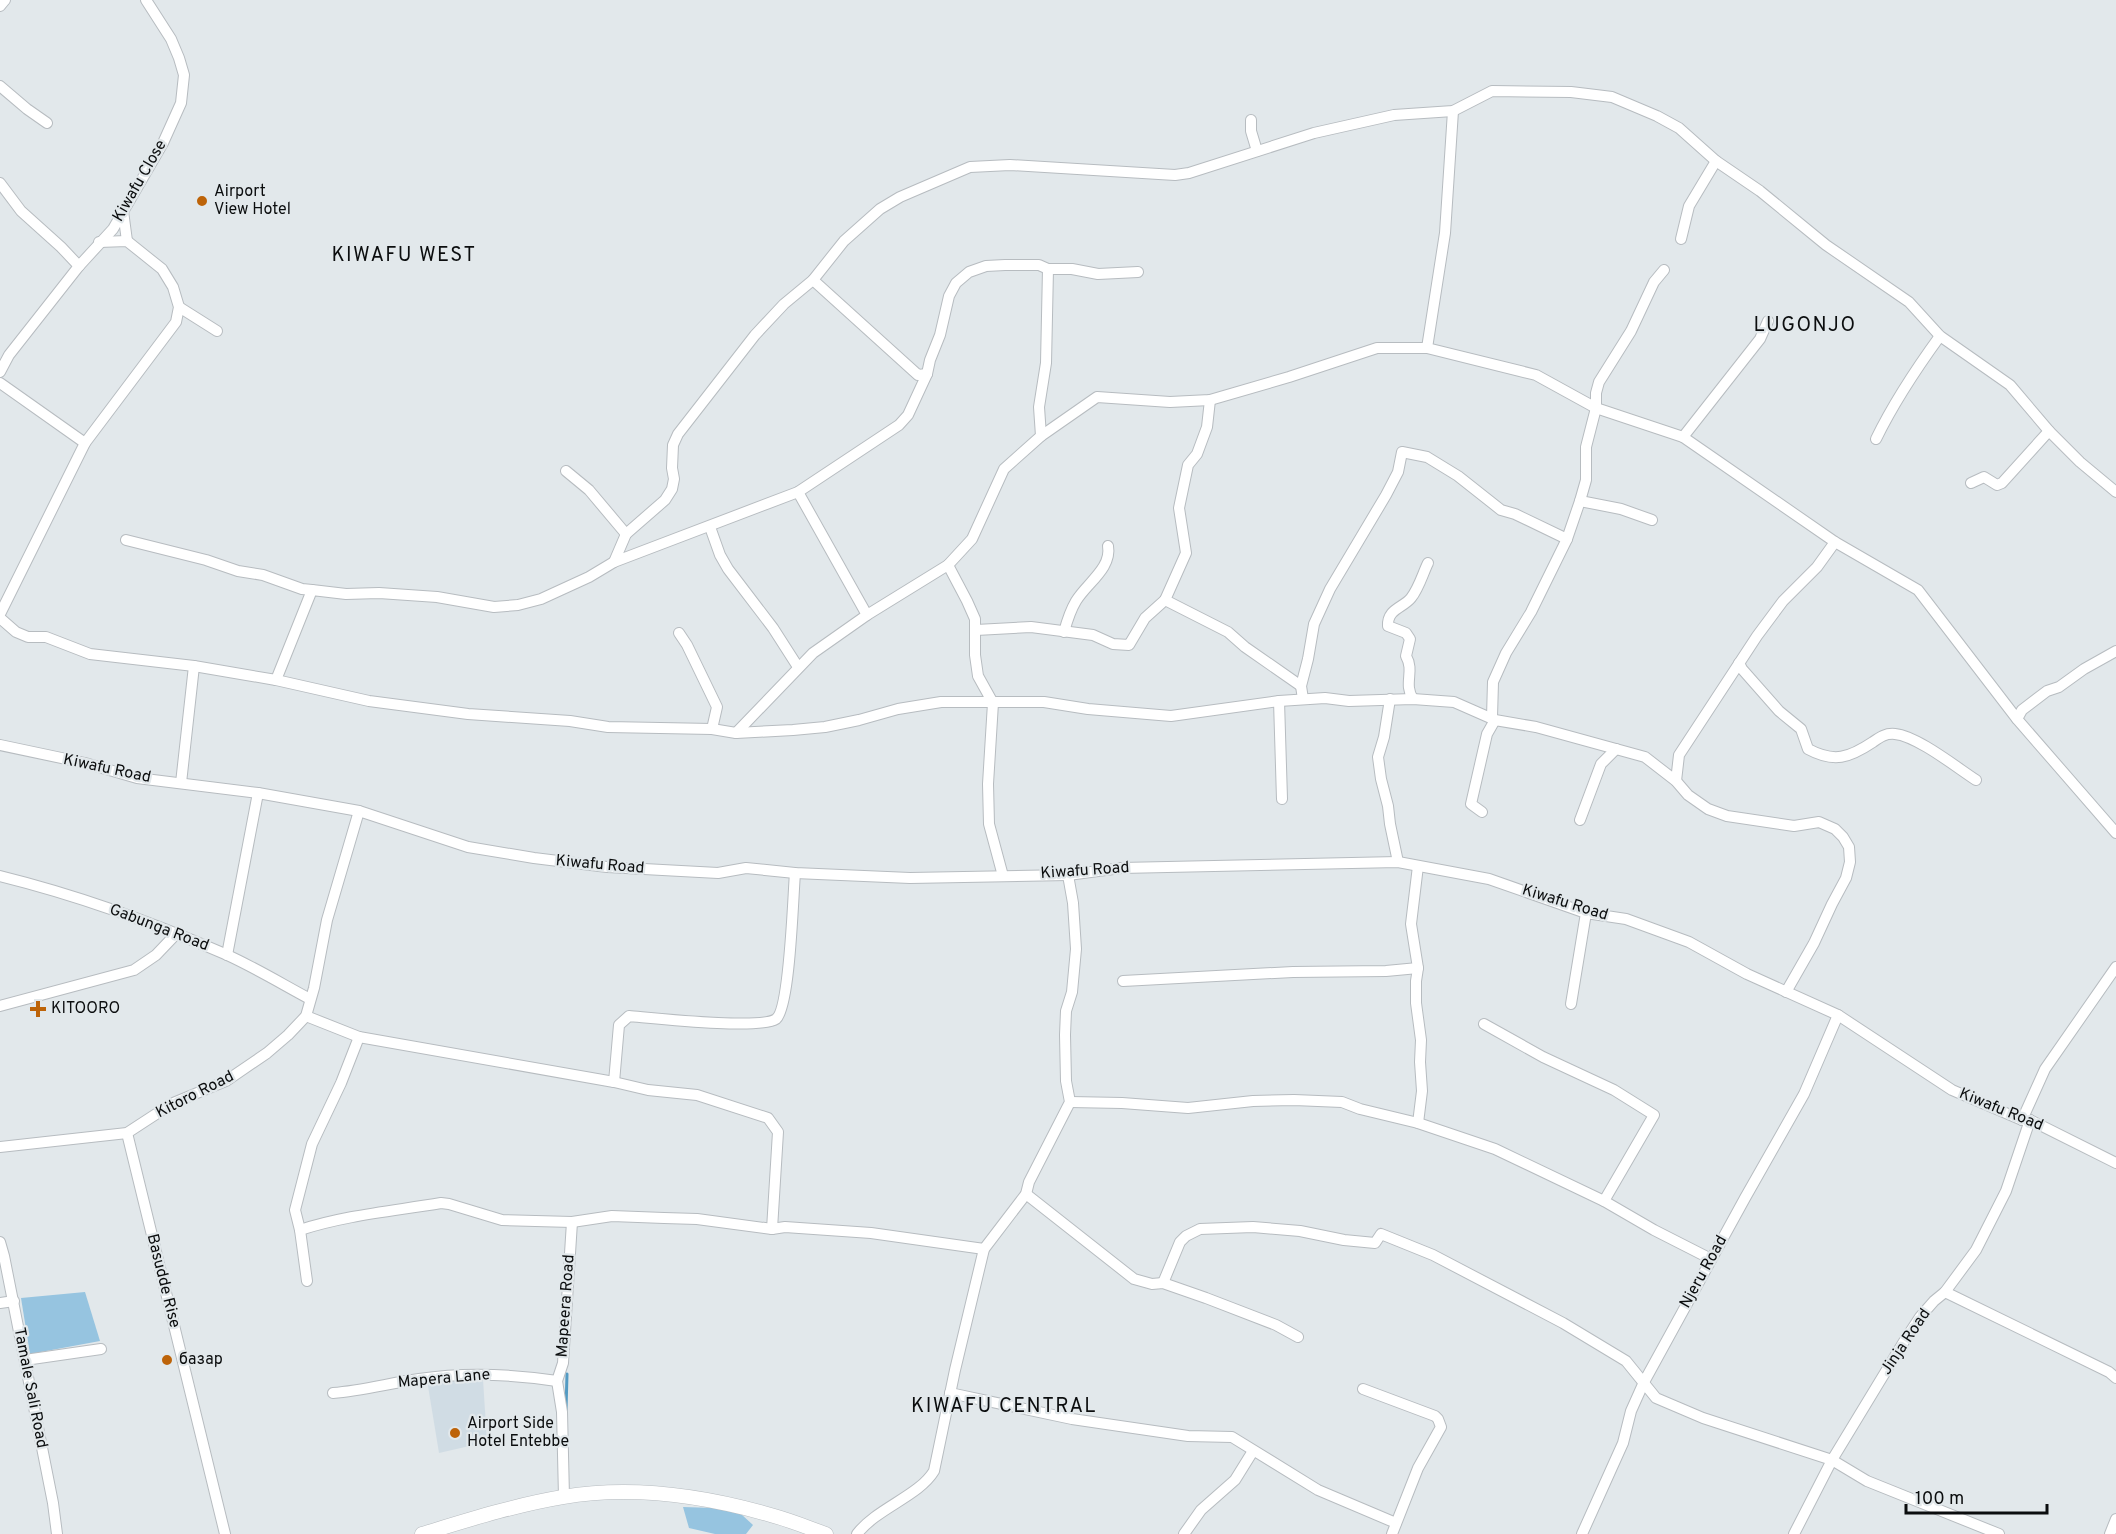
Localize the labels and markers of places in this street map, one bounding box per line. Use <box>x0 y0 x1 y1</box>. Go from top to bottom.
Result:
place label: Airport View Hotel <box>214 182 291 220</box>
marker: Airport View Hotel <box>195 194 209 208</box>
place label: KITOORO <box>51 999 120 1019</box>
marker: KITOORO <box>29 1000 47 1018</box>
place label: базар <box>179 1350 223 1370</box>
marker: базар <box>160 1353 174 1367</box>
place label: Airport Side Hotel Entebbe <box>467 1414 569 1452</box>
marker: Airport Side Hotel Entebbe <box>448 1426 462 1440</box>

